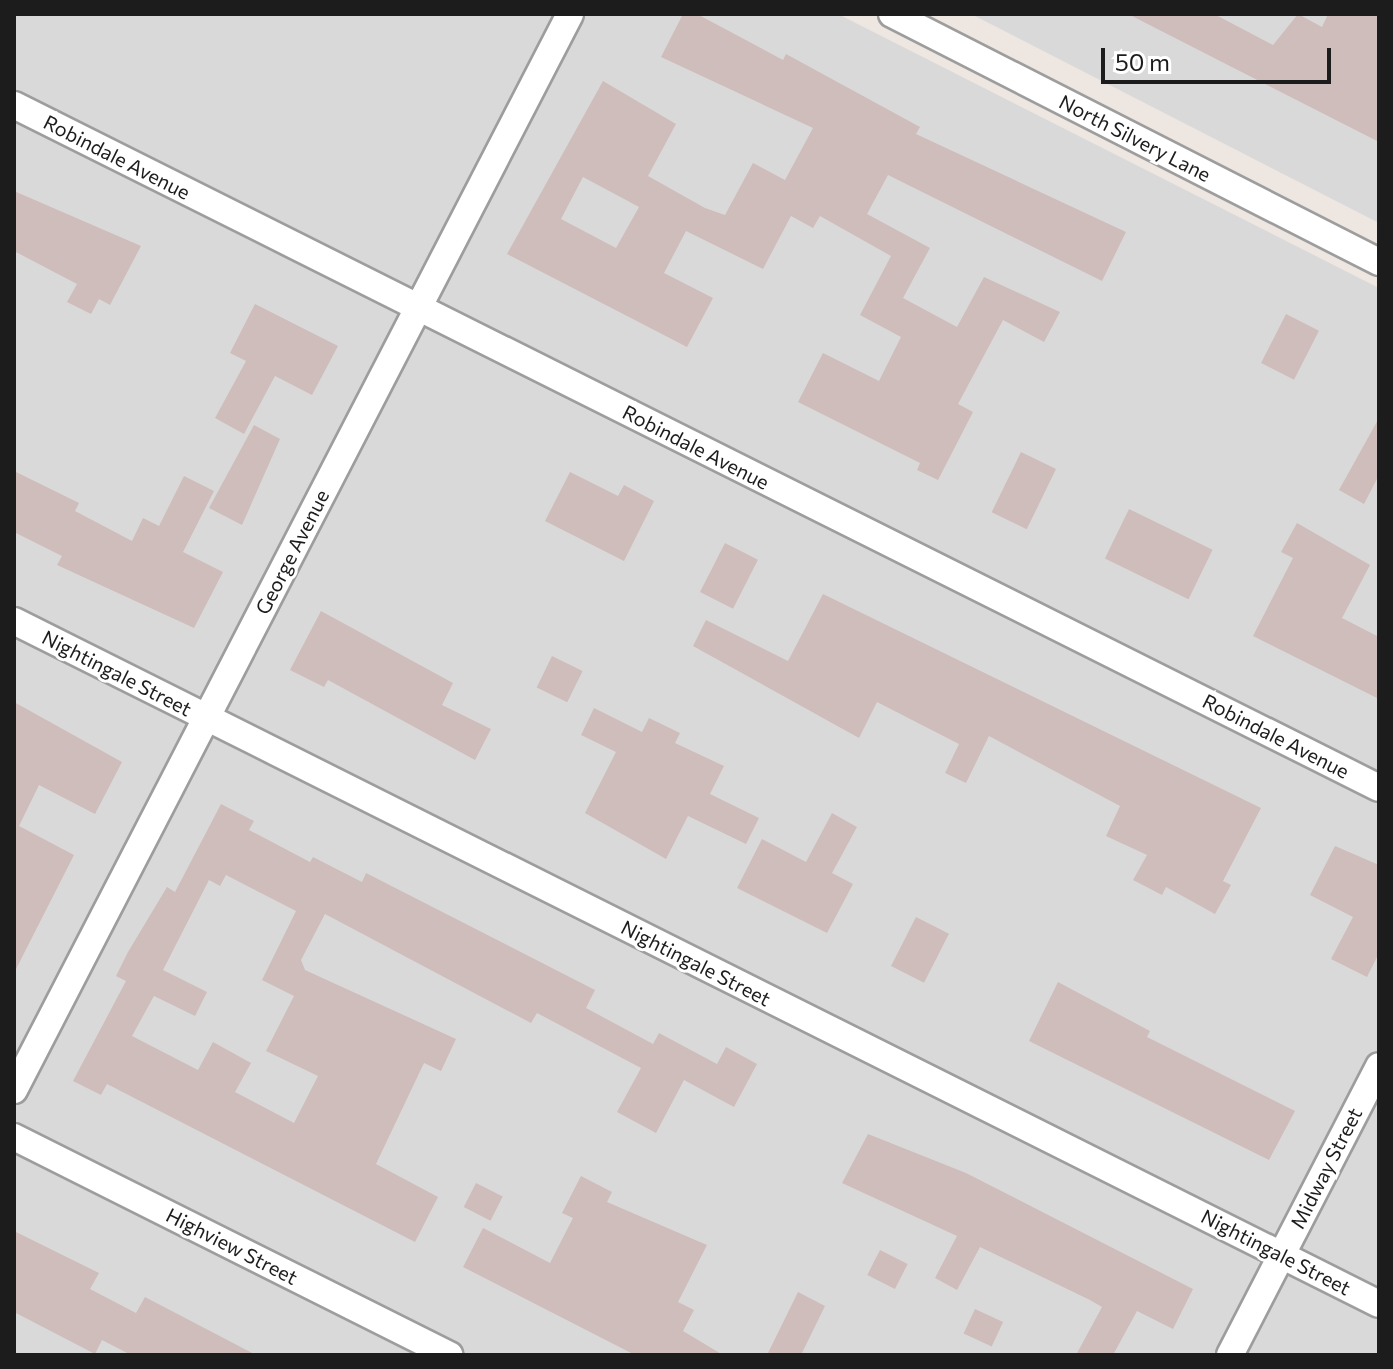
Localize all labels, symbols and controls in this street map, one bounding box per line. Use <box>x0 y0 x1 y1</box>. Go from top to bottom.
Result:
scale bar <box>1105 32 1335 82</box>
text: 50 m <box>1115 47 1170 76</box>
street label: North Silvery Lane <box>1055 89 1215 187</box>
street label: Robindale Avenue <box>40 110 194 204</box>
street label: Robindale Avenue <box>619 400 773 494</box>
street label: George Avenue <box>250 486 334 618</box>
street label: Nightingale Street <box>38 625 196 721</box>
street label: Robindale Avenue <box>1199 689 1353 783</box>
street label: Nightingale Street <box>617 915 775 1011</box>
street label: Midway Street <box>1285 1103 1367 1233</box>
street label: Highview Street <box>162 1203 302 1289</box>
street label: Nightingale Street <box>1197 1204 1355 1300</box>

